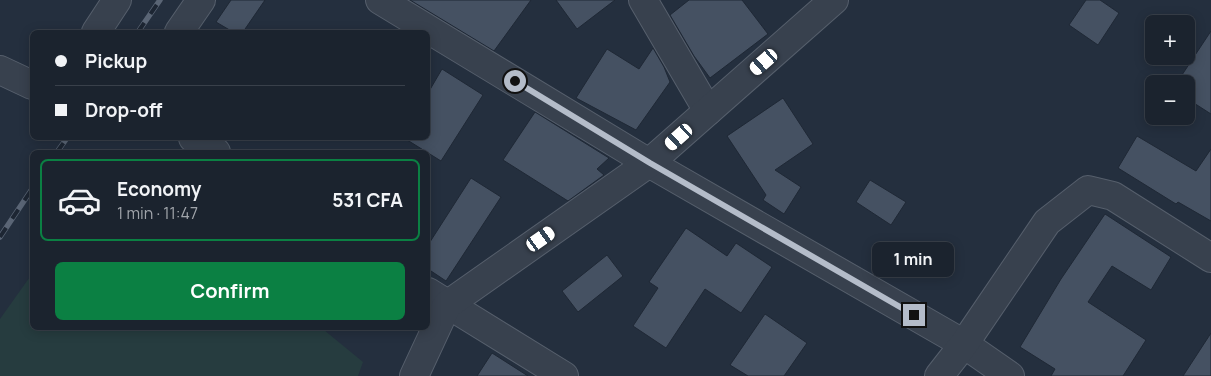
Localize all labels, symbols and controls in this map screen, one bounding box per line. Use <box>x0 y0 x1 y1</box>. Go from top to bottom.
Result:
map controls <box>1145 15 1195 125</box>
button: + <box>1145 15 1195 65</box>
car <box>747 46 780 78</box>
text: Pickup <box>85 48 147 74</box>
route start <box>504 70 526 92</box>
button: − <box>1145 75 1195 125</box>
text: Drop-off <box>85 97 162 123</box>
car <box>662 121 695 153</box>
text: Economy <box>117 176 201 202</box>
icon: car <box>57 178 102 223</box>
text: 531 CFA <box>332 187 403 213</box>
text: 1 min · 11:47 <box>117 202 198 224</box>
car <box>524 224 557 254</box>
callout: 1 min <box>873 242 955 278</box>
text: 1 min <box>893 248 933 270</box>
button: Confirm <box>55 262 405 320</box>
route end <box>903 304 925 326</box>

